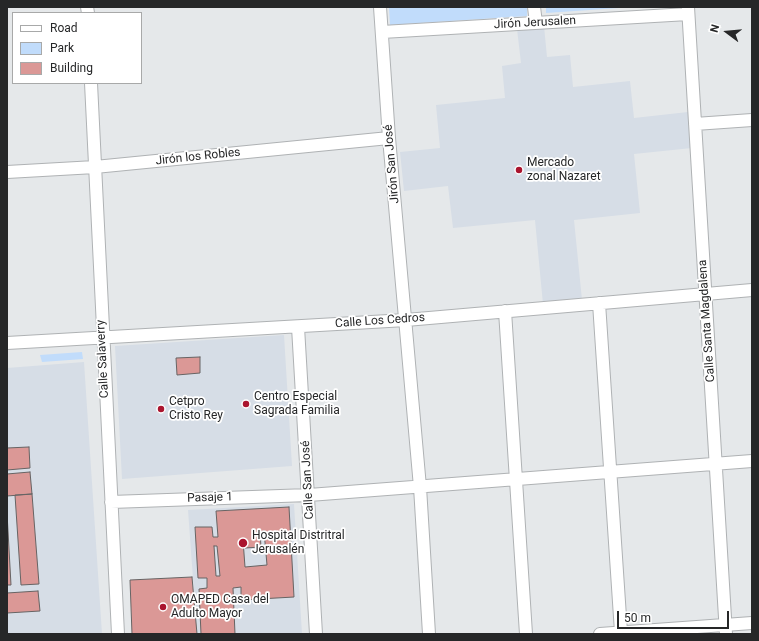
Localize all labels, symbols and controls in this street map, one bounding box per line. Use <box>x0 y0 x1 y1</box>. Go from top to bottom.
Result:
legend <box>12 12 142 84</box>
north arrow <box>707 12 747 52</box>
street label: Jirón Jerusalen <box>494 14 576 32</box>
text: Road <box>50 21 78 35</box>
text: N <box>708 23 722 34</box>
text: Park <box>50 41 74 55</box>
text: Building <box>50 61 93 75</box>
street label: Jirón San José <box>381 124 403 204</box>
street label: Jirón los Robles <box>155 145 241 169</box>
place label: Mercado zonal Nazaret <box>527 156 601 184</box>
marker: Mercado zonal Nazaret <box>514 165 524 175</box>
street label: Calle Santa Magdalena <box>696 259 718 383</box>
street label: Calle Los Cedros <box>335 311 425 331</box>
street label: Calle Salaverry <box>94 319 112 399</box>
place label: Centro Especial Sagrada Familia <box>254 390 340 418</box>
place label: Cetpro Cristo Rey <box>169 395 223 423</box>
marker: Centro Especial Sagrada Familia <box>241 399 251 409</box>
marker: Cetpro Cristo Rey <box>156 404 166 414</box>
street label: Calle San José <box>299 440 317 520</box>
street label: Pasaje 1 <box>187 490 233 506</box>
place label: Hospital Distritral Jerusalén <box>252 529 345 557</box>
marker: Hospital Distritral Jerusalén <box>237 537 249 549</box>
place label: OMAPED Casa del Adulto Mayor <box>171 593 269 621</box>
marker: OMAPED Casa del Adulto Mayor <box>158 602 168 612</box>
scale bar <box>619 603 731 629</box>
text: 50 m <box>624 611 651 625</box>

